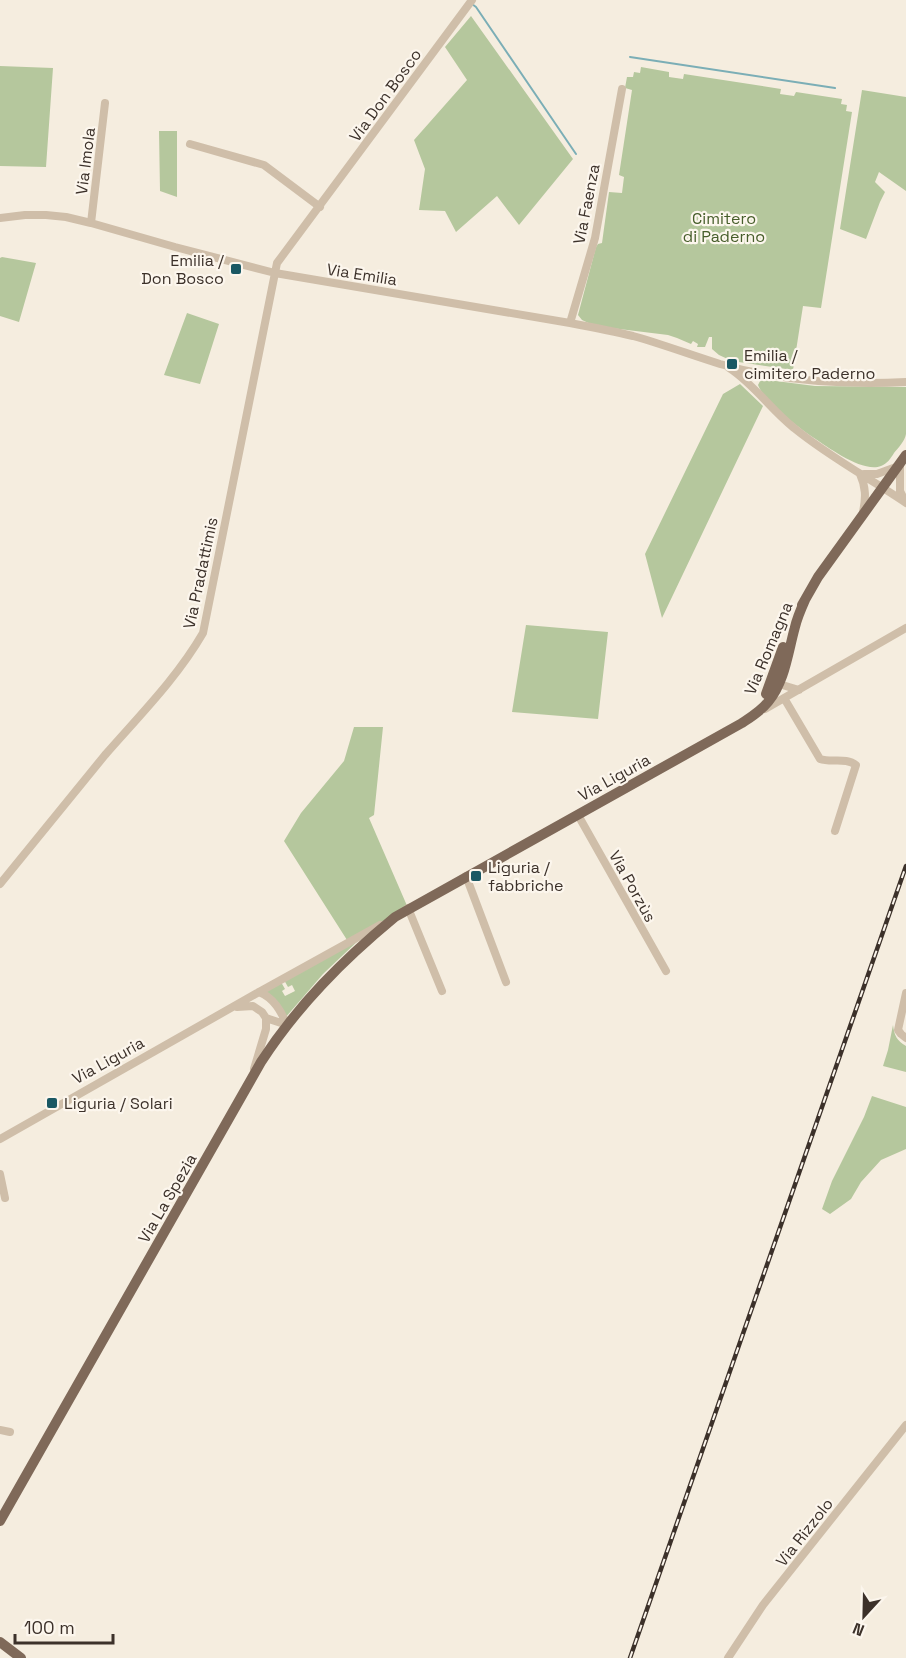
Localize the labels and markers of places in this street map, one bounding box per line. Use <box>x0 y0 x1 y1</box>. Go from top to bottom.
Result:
place label: Emilia / Don Bosco <box>141 250 224 289</box>
marker: Emilia / Don Bosco <box>229 262 243 276</box>
place label: Emilia / cimitero Paderno <box>744 345 875 384</box>
marker: Emilia / cimitero Paderno <box>725 357 739 371</box>
place label: Liguria / fabbriche <box>488 857 564 896</box>
marker: Liguria / fabbriche <box>469 869 483 883</box>
place label: Liguria / Solari <box>64 1093 173 1114</box>
marker: Liguria / Solari <box>45 1096 59 1110</box>

